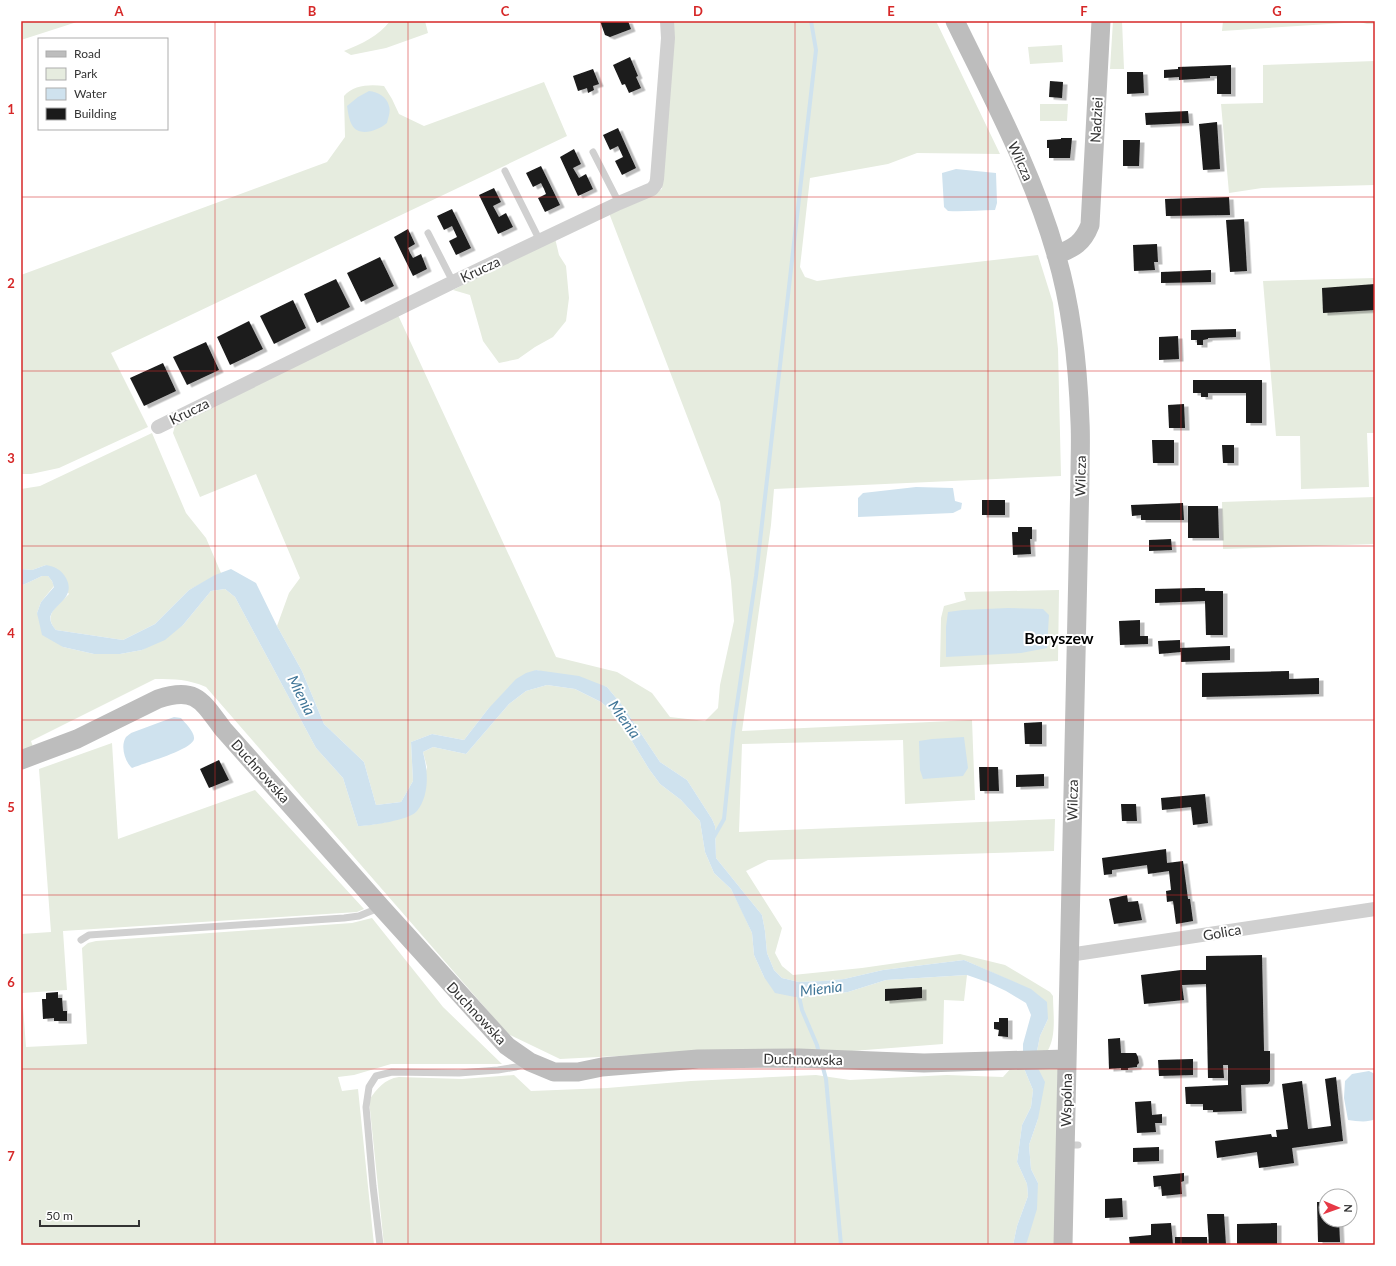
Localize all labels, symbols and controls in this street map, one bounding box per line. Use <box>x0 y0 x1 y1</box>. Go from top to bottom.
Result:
text: A <box>113 3 124 19</box>
text: B <box>308 3 317 19</box>
text: C <box>501 3 510 19</box>
text: D <box>693 3 703 19</box>
text: E <box>887 3 895 19</box>
text: F <box>1080 3 1088 19</box>
text: G <box>1272 3 1282 19</box>
legend <box>38 38 168 130</box>
text: Road <box>74 46 101 61</box>
text: Park <box>74 66 98 81</box>
text: Water <box>74 86 107 101</box>
street label: Nadziei <box>1086 97 1106 143</box>
text: 1 <box>7 101 15 117</box>
text: Building <box>74 106 117 121</box>
street label: Wilcza <box>1005 139 1037 183</box>
street label: Krucza <box>457 252 503 286</box>
text: 2 <box>7 275 15 291</box>
street label: Krucza <box>166 394 212 428</box>
text: 3 <box>7 450 15 466</box>
street label: Wilcza <box>1071 455 1089 497</box>
text: 4 <box>7 625 15 641</box>
district label: Boryszew <box>1024 628 1094 647</box>
water label: Mienia <box>284 672 320 718</box>
water label: Mienia <box>605 696 645 742</box>
street label: Duchnowska <box>228 736 294 806</box>
street label: Wilcza <box>1063 779 1081 821</box>
text: 5 <box>7 799 15 815</box>
street label: Golica <box>1202 920 1242 944</box>
text: 6 <box>7 974 15 990</box>
water label: Mienia <box>799 976 844 1000</box>
street label: Duchnowska <box>444 978 510 1048</box>
street label: Duchnowska <box>763 1050 843 1068</box>
street label: Wspólna <box>1057 1073 1075 1127</box>
text: 7 <box>7 1148 15 1164</box>
north arrow <box>1318 1188 1358 1228</box>
scale bar <box>40 1202 139 1228</box>
text: N <box>1342 1204 1355 1213</box>
text: 50 m <box>46 1208 73 1223</box>

